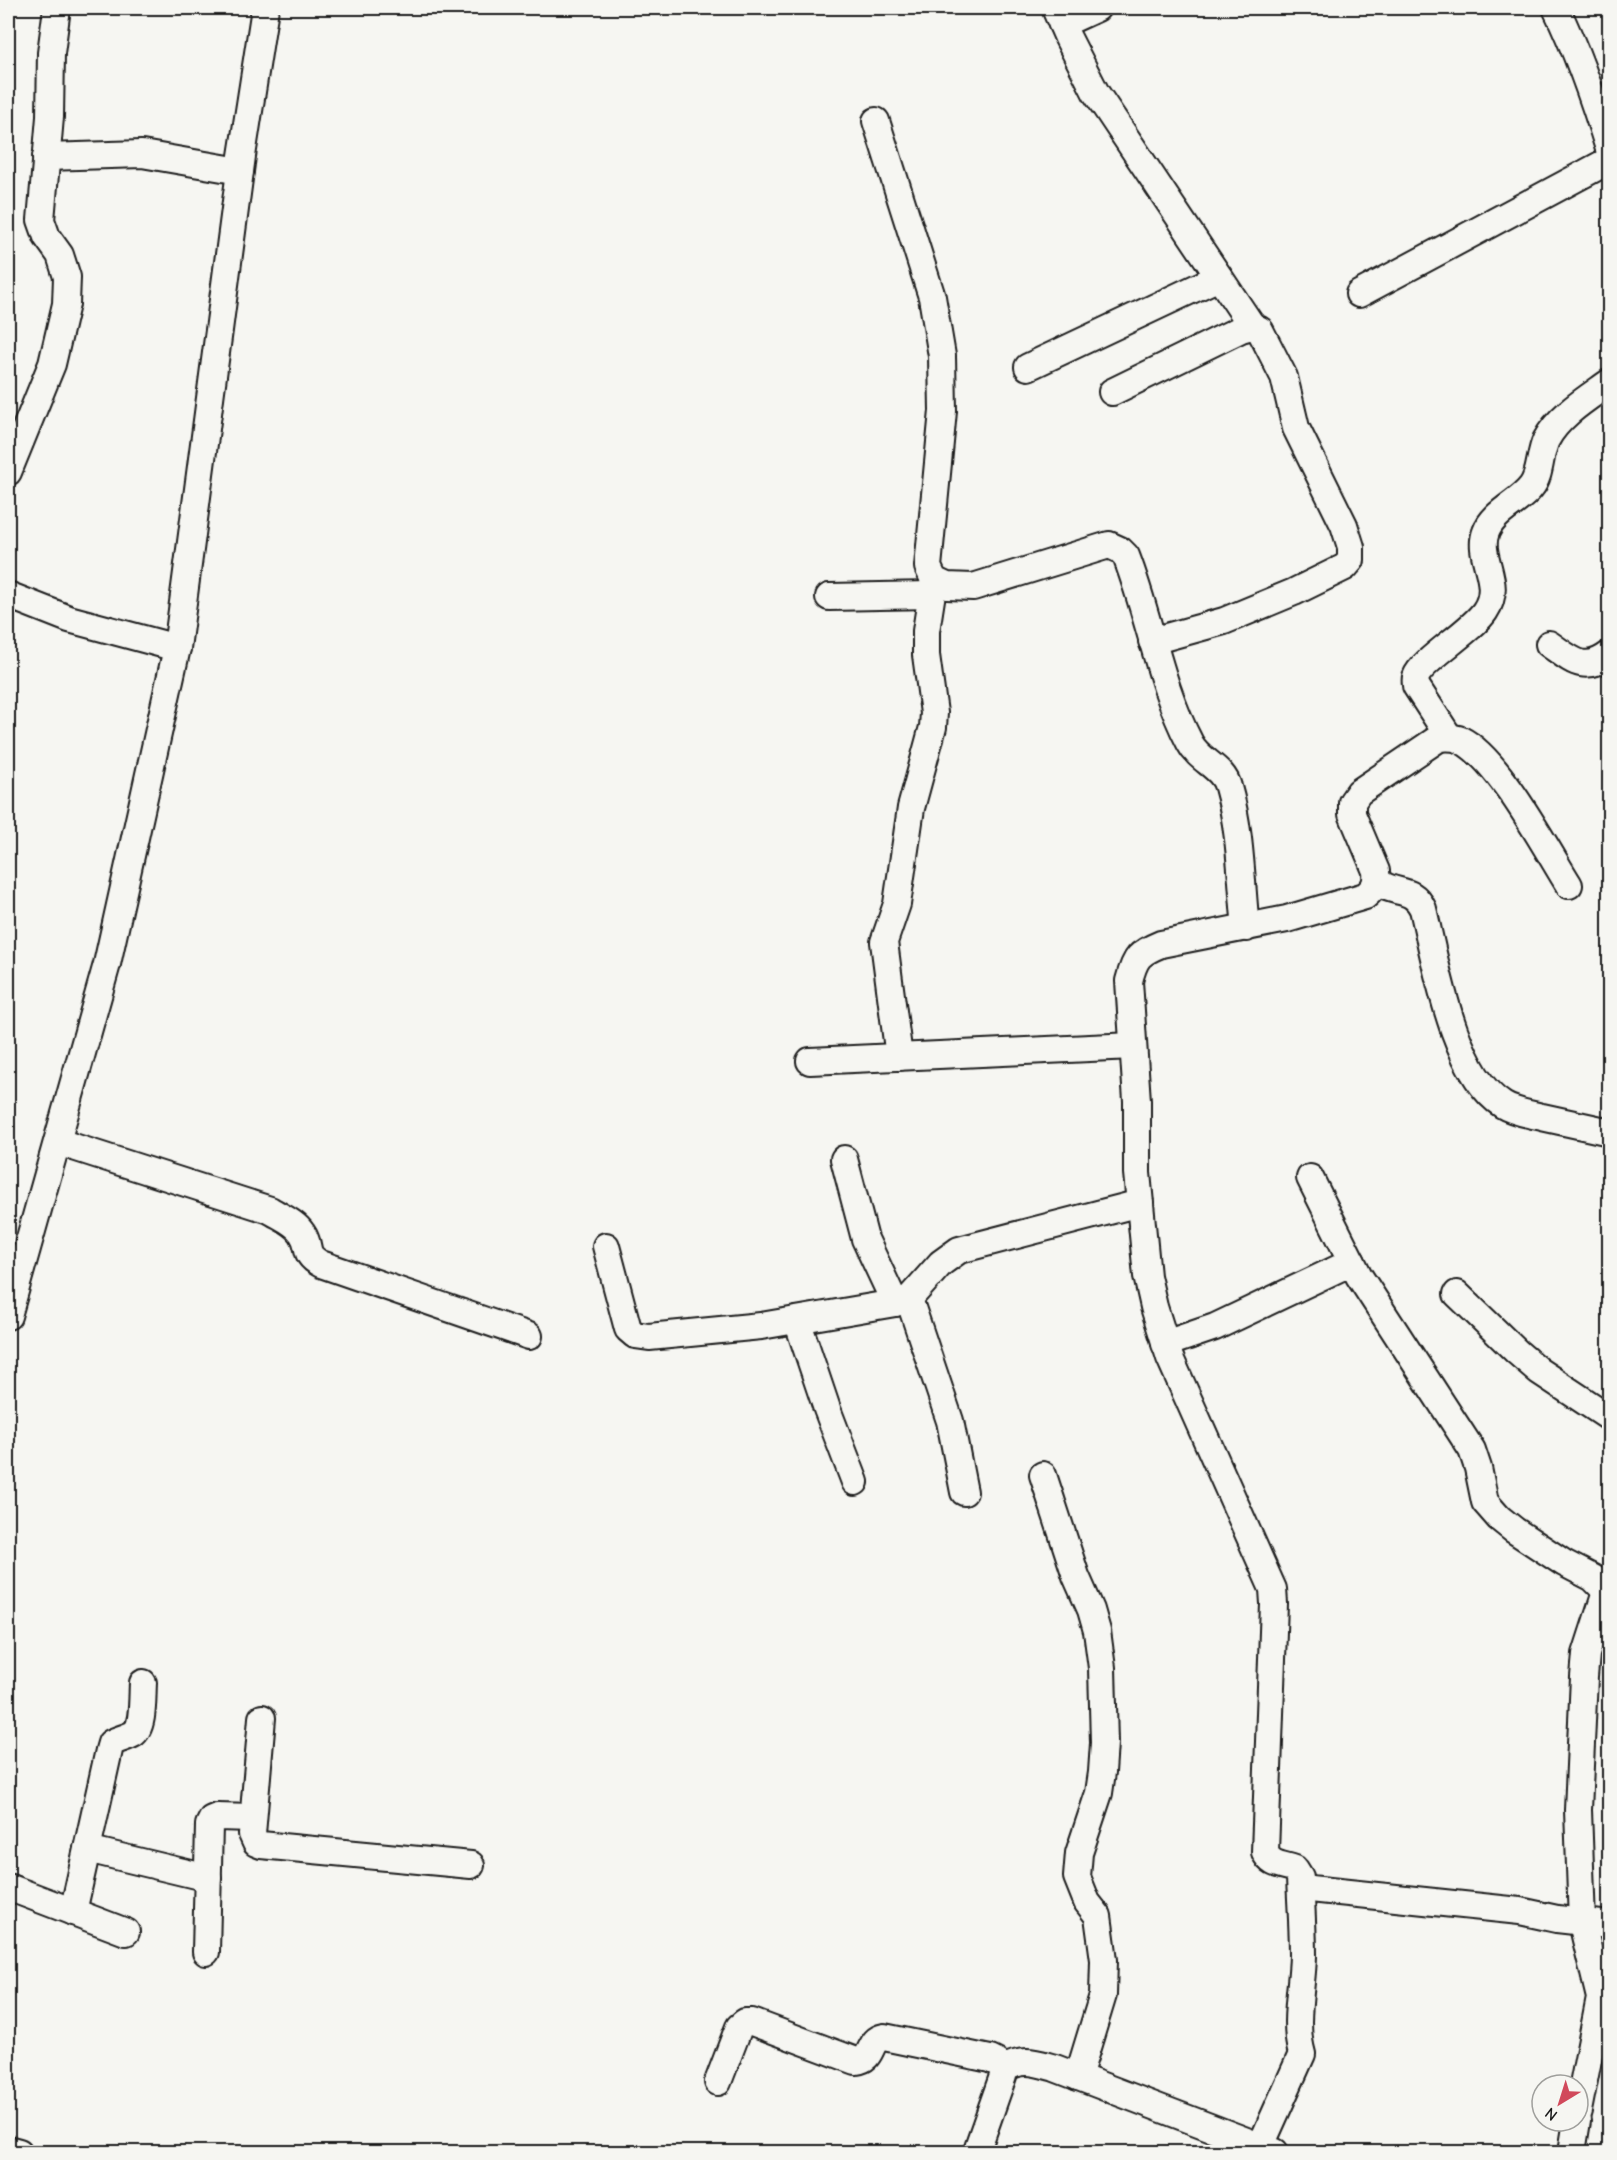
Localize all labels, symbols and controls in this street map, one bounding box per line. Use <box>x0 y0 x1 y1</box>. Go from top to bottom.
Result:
north arrow <box>1530 2073 1590 2133</box>
text: N <box>1542 2104 1561 2124</box>

